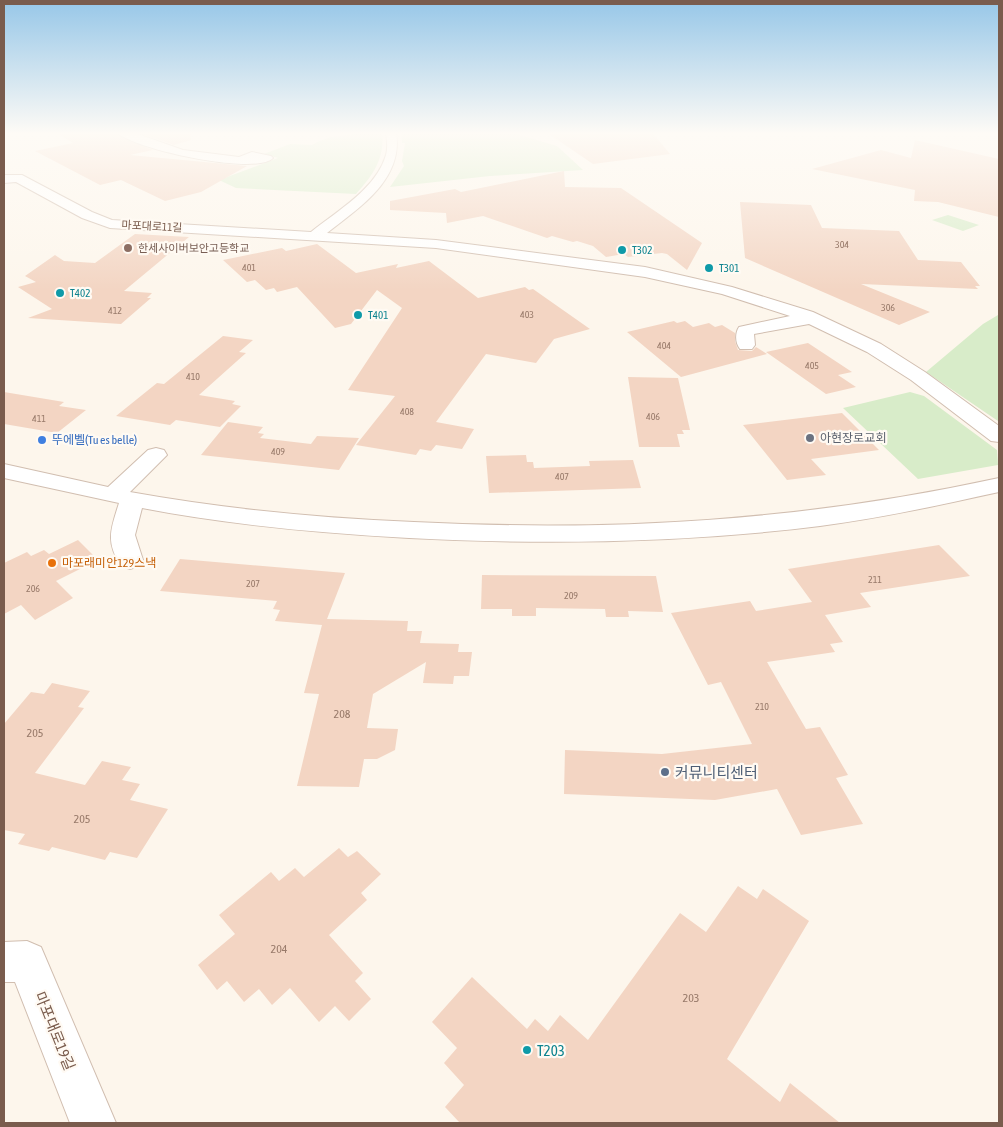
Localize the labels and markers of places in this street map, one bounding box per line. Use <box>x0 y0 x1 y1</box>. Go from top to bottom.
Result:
marker: 한세사이버보안고등학교 <box>122 242 134 254</box>
place label: 한세사이버보안고등학교 <box>138 242 249 254</box>
marker: T302 <box>616 244 628 256</box>
place label: T302 <box>632 244 652 256</box>
marker: T301 <box>703 262 715 274</box>
place label: T301 <box>719 262 739 274</box>
marker: T402 <box>54 287 66 299</box>
place label: T402 <box>70 287 90 299</box>
marker: T401 <box>352 309 364 321</box>
place label: T401 <box>368 309 388 321</box>
place label: 아현장로교회 <box>820 431 886 445</box>
marker: 아현장로교회 <box>804 432 816 444</box>
place label: 뚜에벨(Tu es belle) <box>52 433 137 447</box>
marker: 뚜에벨(Tu es belle) <box>36 434 48 446</box>
place label: 마포래미안129스낵 <box>62 556 156 570</box>
marker: 마포래미안129스낵 <box>46 557 58 569</box>
place label: 커뮤니티센터 <box>675 764 758 781</box>
marker: 커뮤니티센터 <box>659 766 671 778</box>
place label: T203 <box>537 1042 565 1059</box>
marker: T203 <box>521 1044 533 1056</box>

